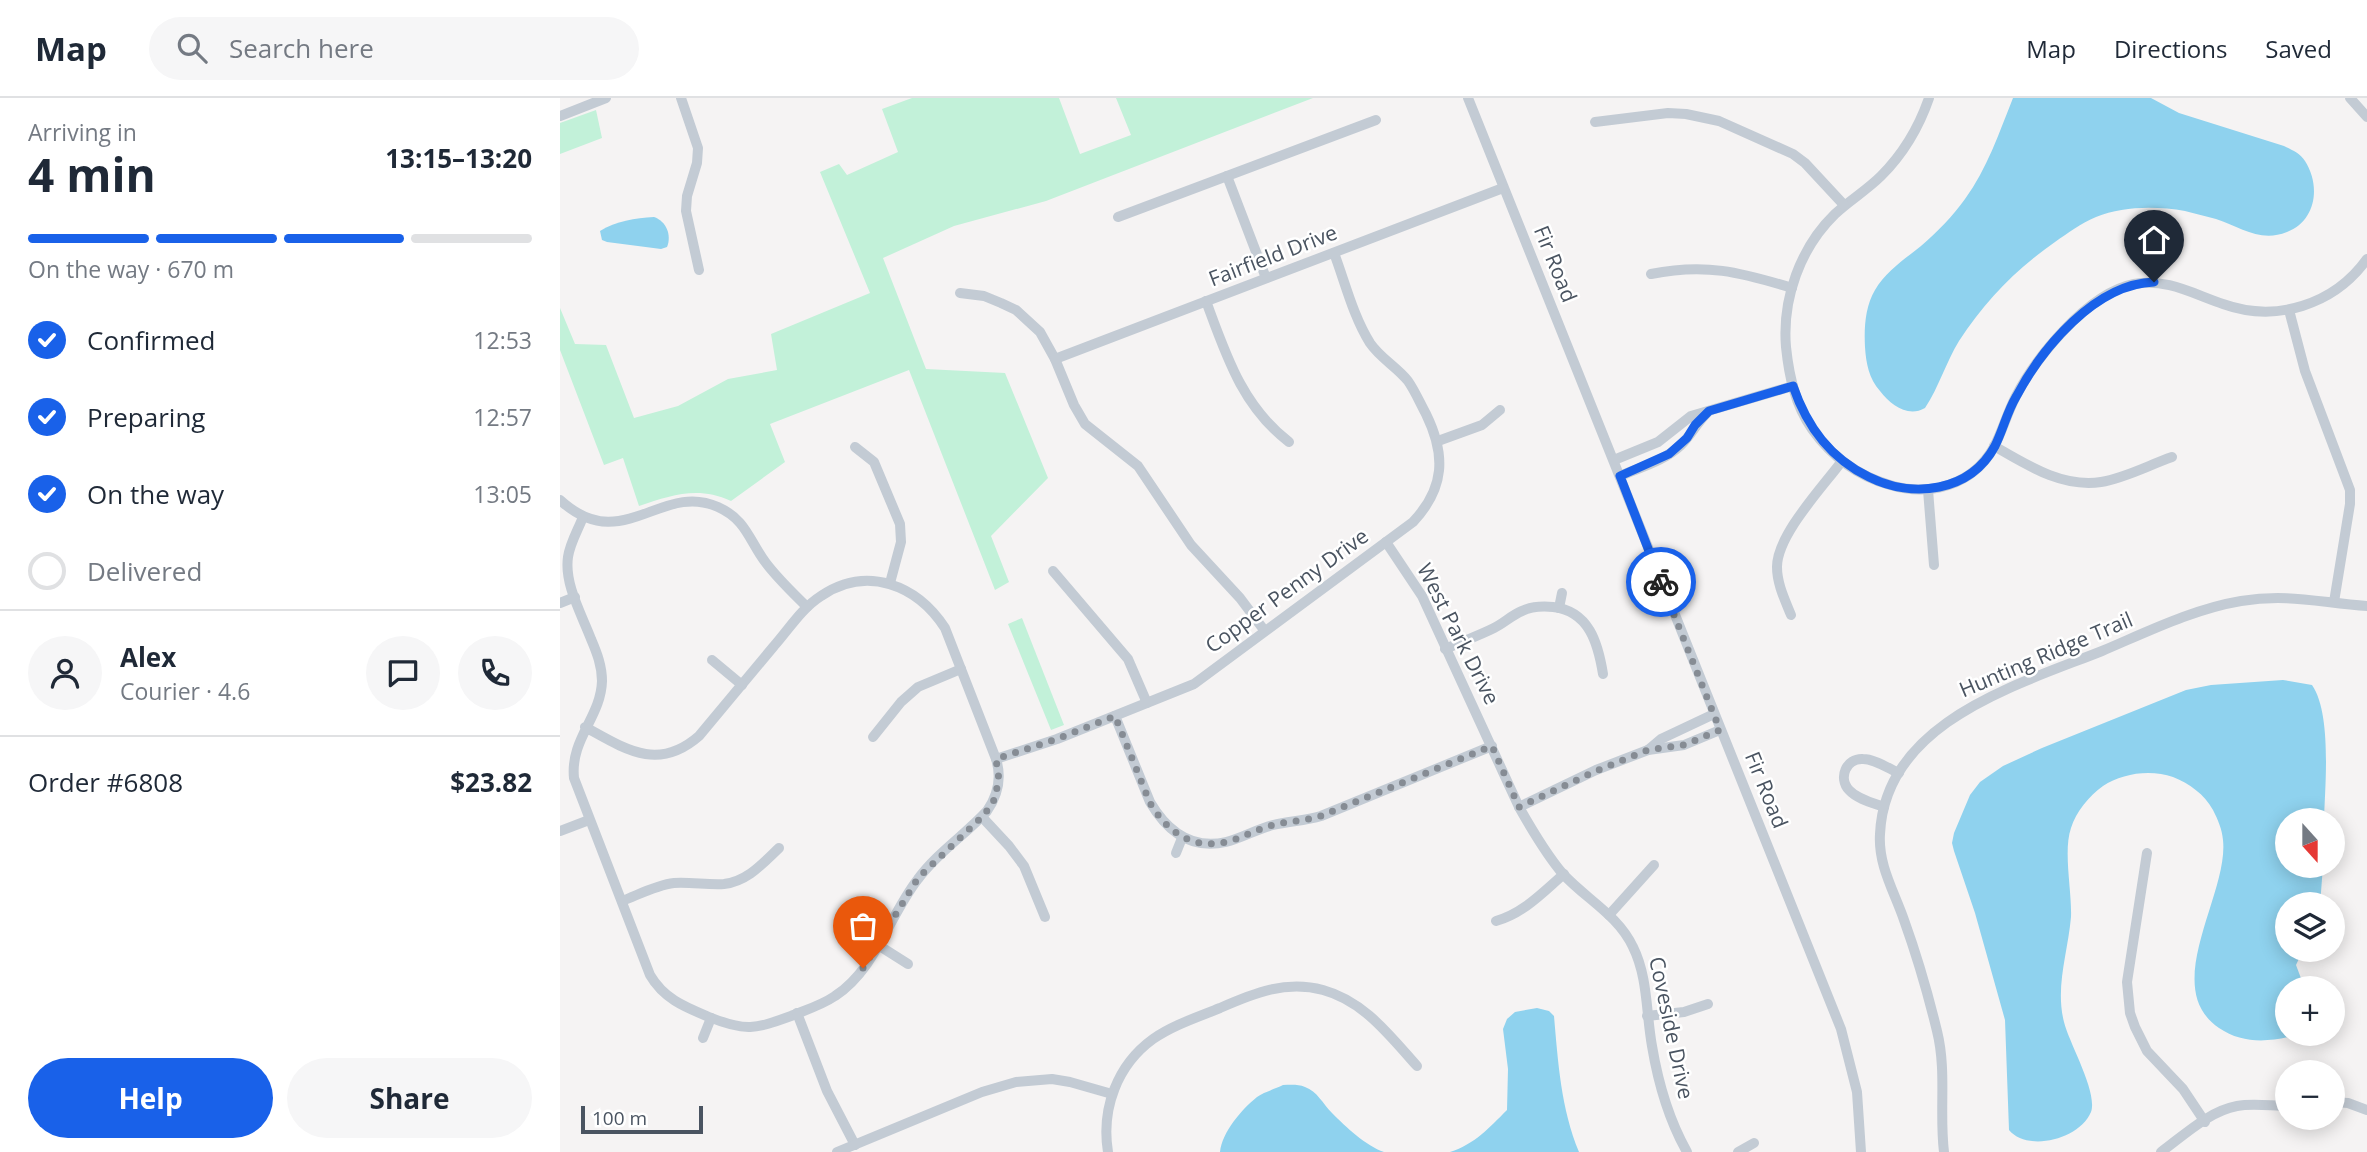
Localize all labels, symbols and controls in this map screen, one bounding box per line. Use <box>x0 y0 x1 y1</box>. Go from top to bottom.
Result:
search box <box>149 17 639 80</box>
text: Map <box>35 26 107 71</box>
icon: search <box>173 29 211 67</box>
text: Search here <box>229 30 374 66</box>
text: Map <box>2026 32 2076 65</box>
text: Directions <box>2114 32 2227 65</box>
text: Saved <box>2265 32 2332 65</box>
text: Arriving in <box>28 116 137 148</box>
text: 13:15–13:20 <box>385 140 532 176</box>
text: 4 min <box>28 143 156 205</box>
pin <box>2124 210 2184 282</box>
street label: Fairfield Drive <box>1204 218 1341 292</box>
street label: Fir Road <box>1528 221 1584 306</box>
icon: home <box>2135 221 2173 259</box>
text: On the way · 670 m <box>28 253 234 285</box>
icon: check <box>28 321 66 359</box>
text: Confirmed <box>87 322 215 358</box>
text: 12:53 <box>473 324 532 356</box>
icon: check <box>28 398 66 436</box>
text: Preparing <box>87 399 205 435</box>
text: 12:57 <box>473 401 532 433</box>
icon: check <box>28 475 66 513</box>
text: On the way <box>87 476 224 512</box>
text: 13:05 <box>473 478 532 510</box>
street label: Copper Penny Drive <box>1199 522 1374 659</box>
courier <box>1626 547 1696 617</box>
text: Delivered <box>87 553 202 589</box>
street label: West Park Drive <box>1411 558 1507 709</box>
icon: bike <box>1642 563 1680 601</box>
street label: Hunting Ridge Trail <box>1955 605 2137 703</box>
button: person <box>28 636 102 710</box>
button: chat <box>366 636 440 710</box>
button: phone <box>458 636 532 710</box>
text: Alex <box>120 639 176 675</box>
text: Courier · 4.6 <box>120 675 250 707</box>
street label: Fir Road <box>1739 747 1795 832</box>
text: Order #6808 <box>28 764 183 800</box>
text: $23.82 <box>450 764 532 800</box>
north arrow <box>2275 808 2345 878</box>
map controls <box>2275 808 2345 1130</box>
button: layers <box>2275 892 2345 962</box>
pin <box>833 896 893 968</box>
icon: bag <box>844 907 882 945</box>
street label: Coveside Drive <box>1643 954 1701 1102</box>
button: + <box>2275 976 2345 1046</box>
button: Help <box>28 1058 273 1138</box>
button: Share <box>287 1058 532 1138</box>
button: − <box>2275 1060 2345 1130</box>
scale bar <box>581 1103 704 1135</box>
text: 100 m <box>592 1105 647 1131</box>

